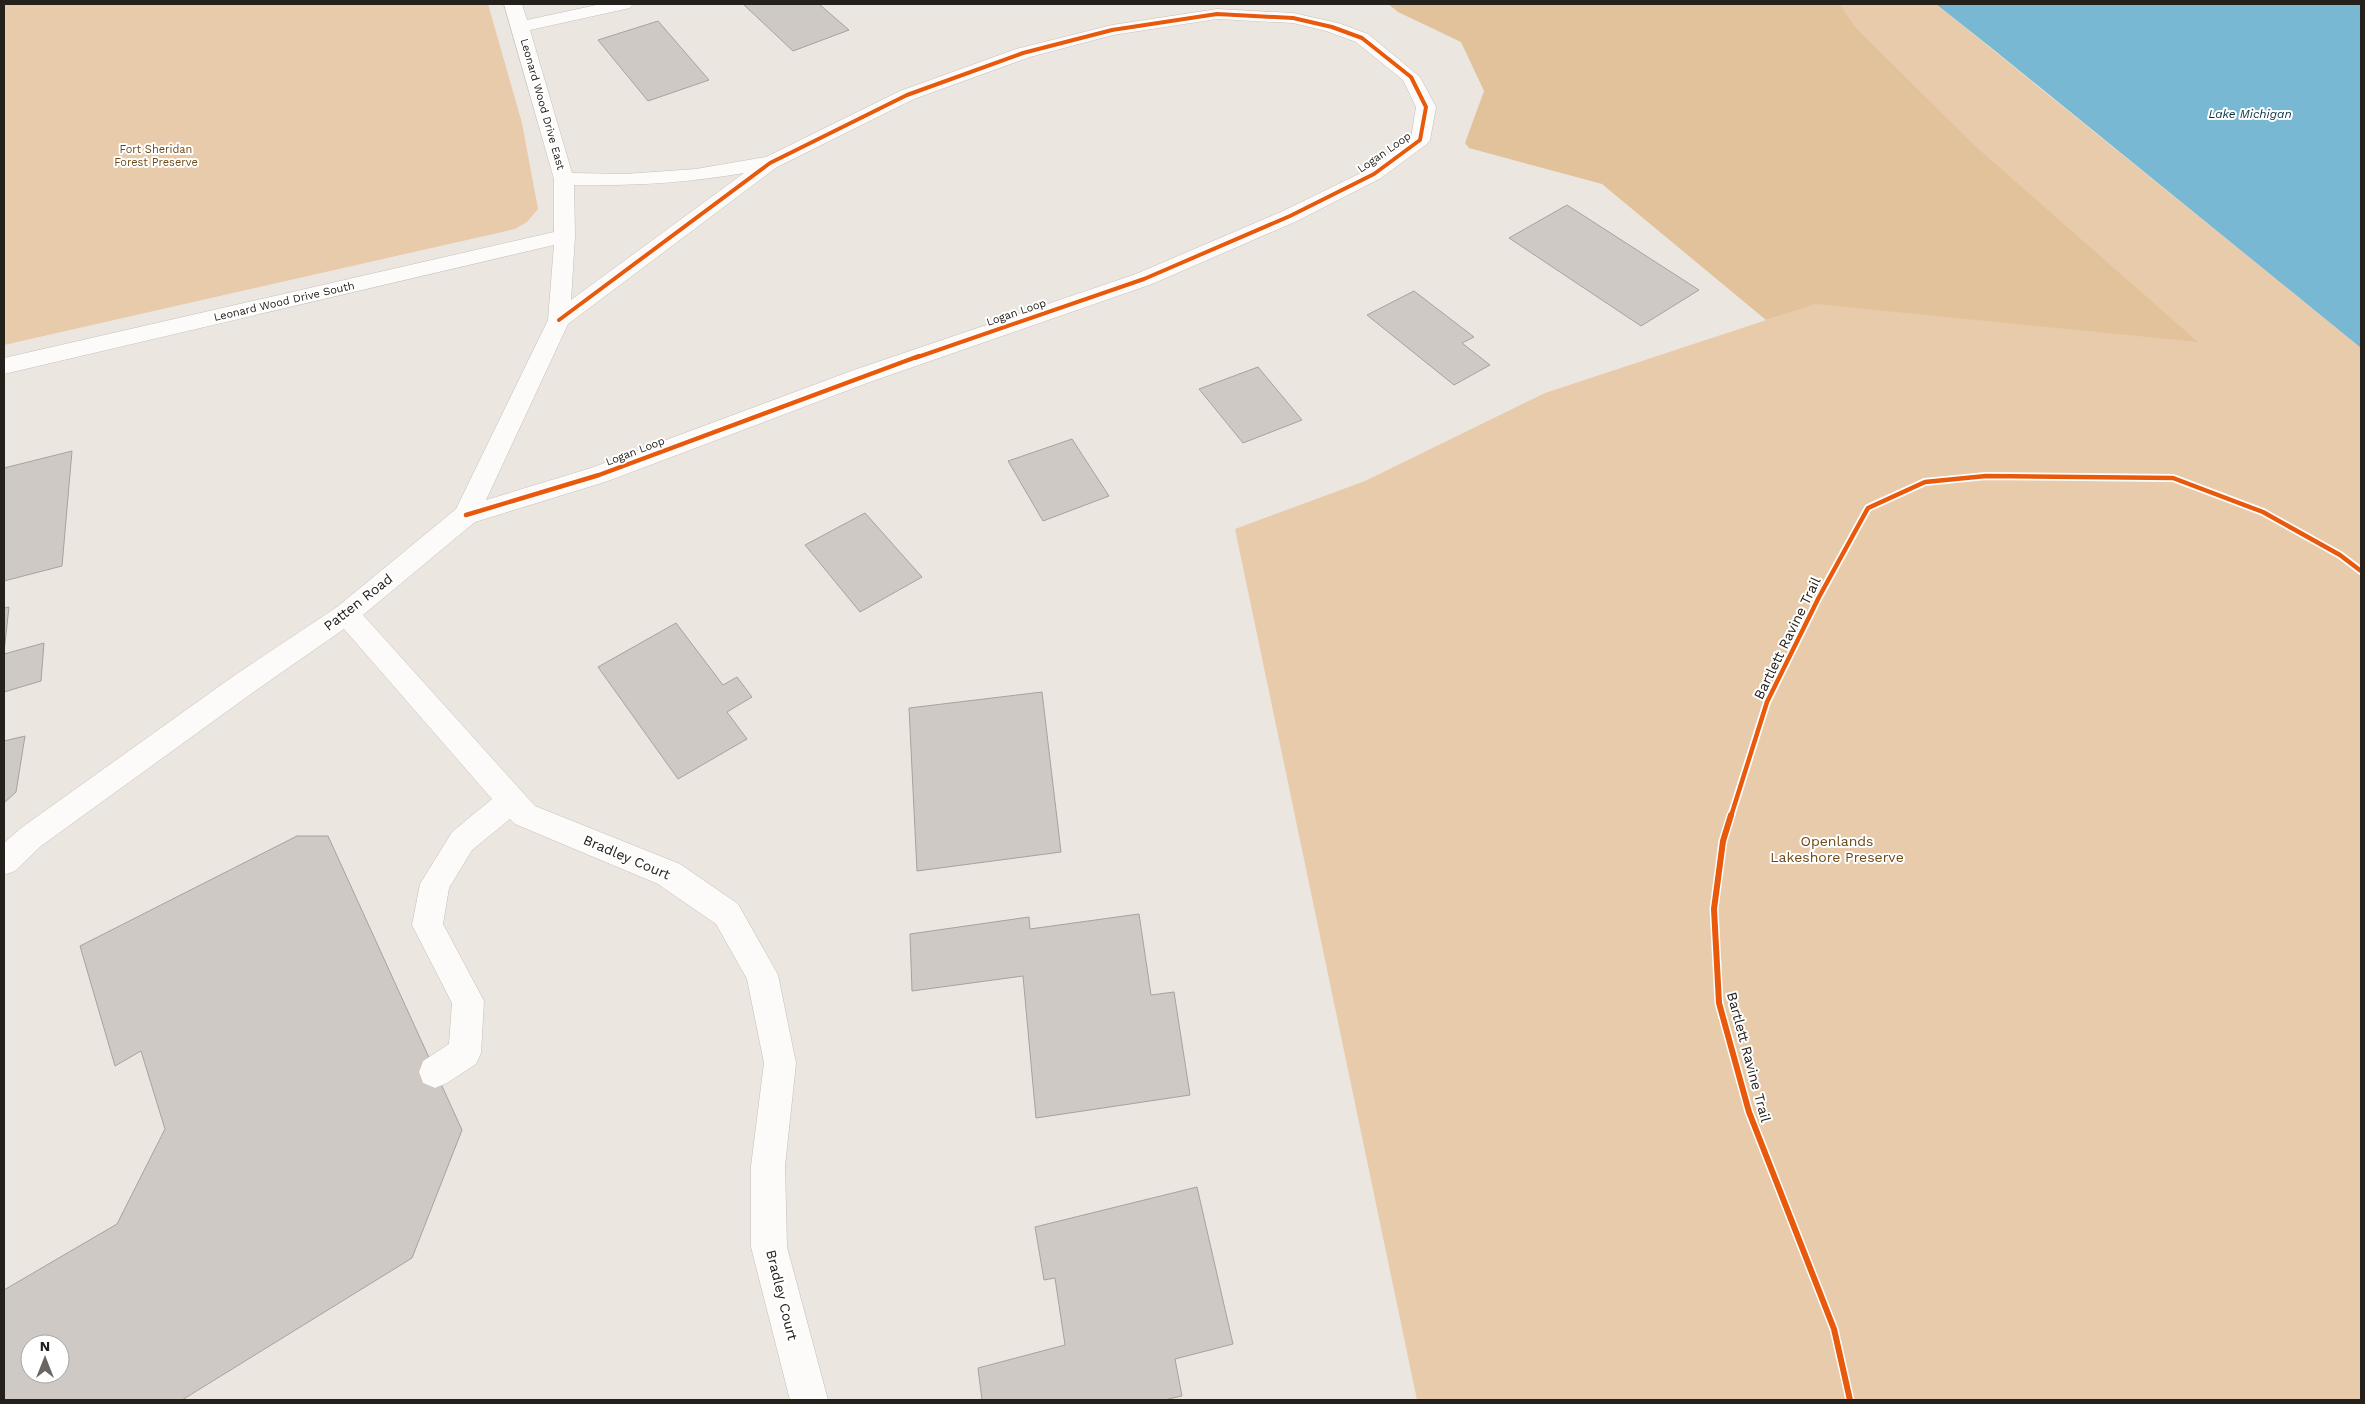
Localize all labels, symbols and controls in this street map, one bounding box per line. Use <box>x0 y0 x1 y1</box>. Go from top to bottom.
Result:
street label: Leonard Wood Drive East <box>518 37 568 172</box>
water label: Lake Michigan <box>2208 107 2292 121</box>
street label: Logan Loop <box>1355 129 1414 176</box>
park label: Fort Sheridan Forest Preserve <box>114 143 198 169</box>
street label: Leonard Wood Drive South <box>212 279 356 324</box>
street label: Logan Loop <box>985 296 1048 329</box>
street label: Logan Loop <box>604 434 667 469</box>
street label: Patten Road <box>320 570 396 634</box>
street label: Bartlett Ravine Trail <box>1750 574 1824 702</box>
street label: Bradley Court <box>581 831 673 883</box>
park label: Openlands Lakeshore Preserve <box>1770 833 1904 865</box>
street label: Bartlett Ravine Trail <box>1724 990 1774 1125</box>
street label: Bradley Court <box>763 1248 801 1342</box>
north arrow <box>20 1334 70 1384</box>
text: N <box>40 1338 50 1354</box>

